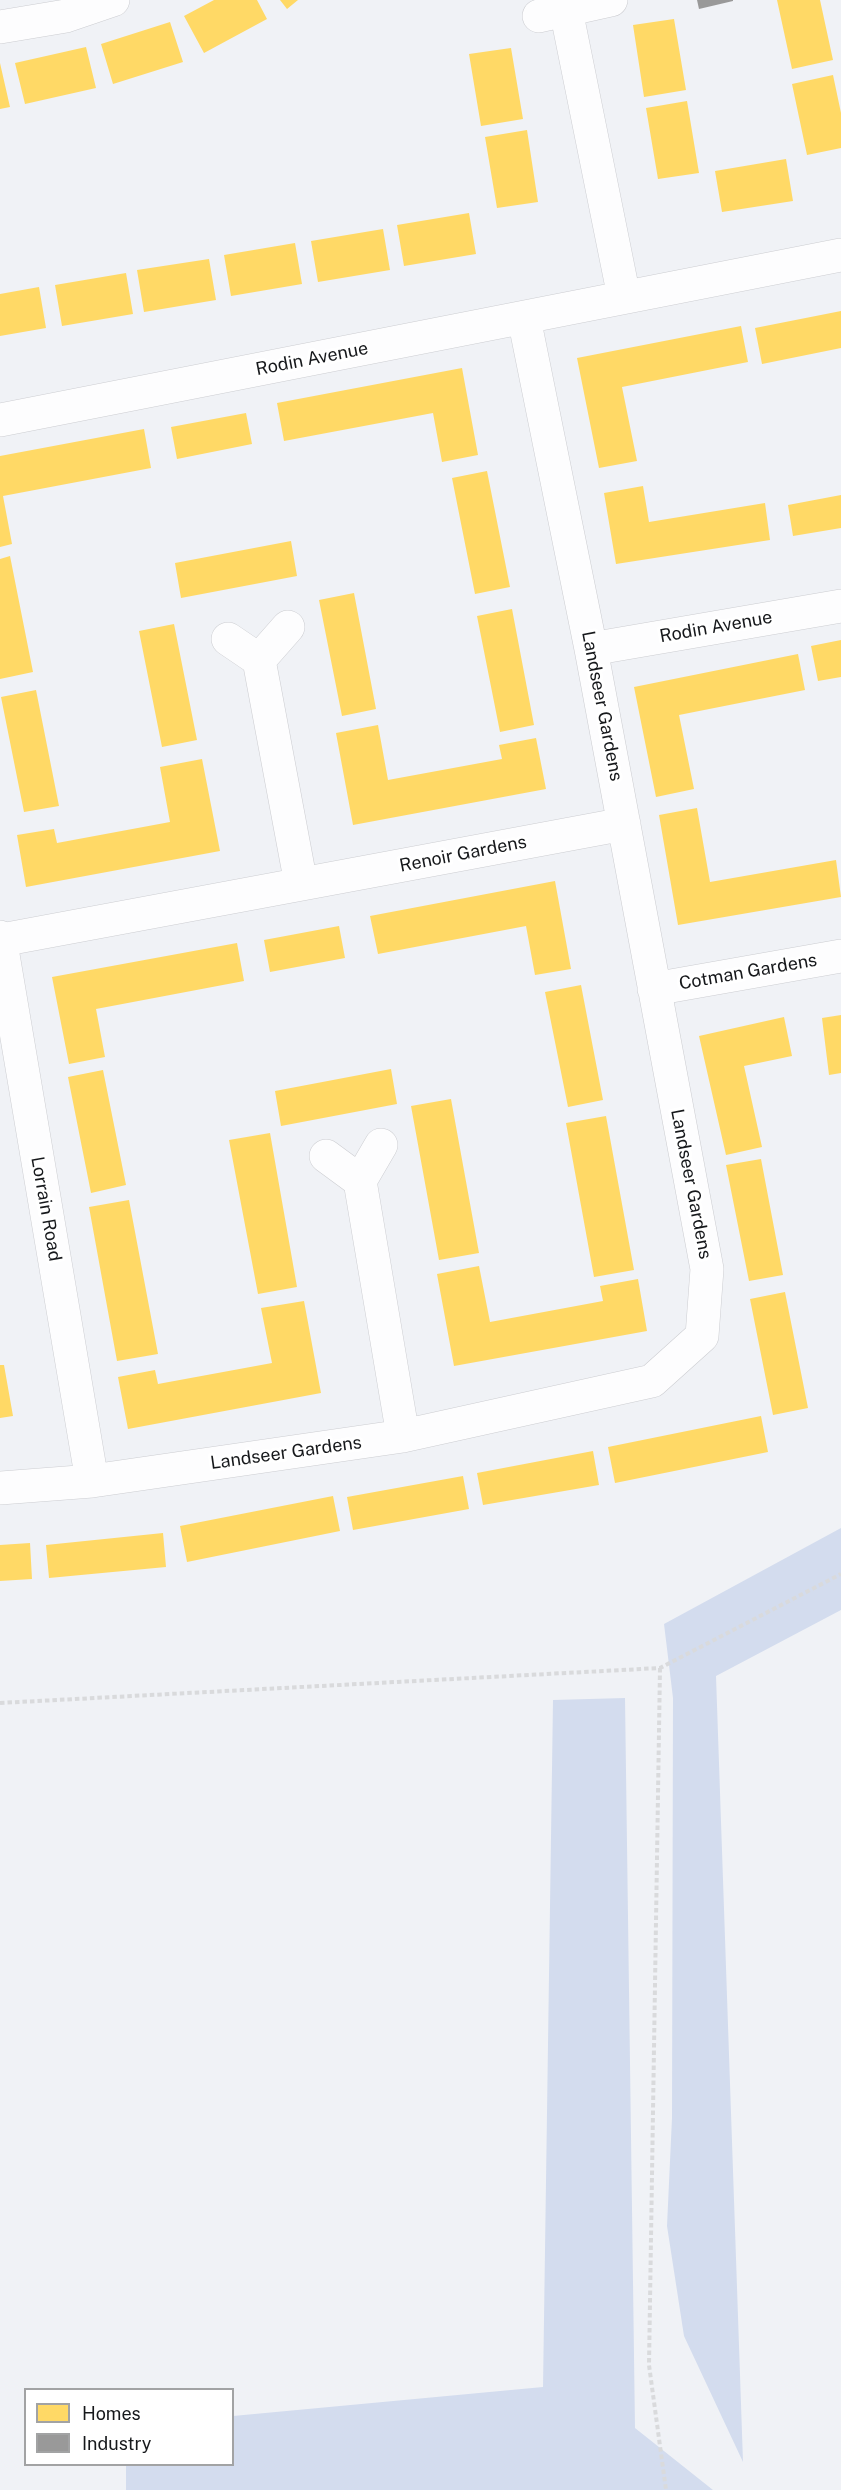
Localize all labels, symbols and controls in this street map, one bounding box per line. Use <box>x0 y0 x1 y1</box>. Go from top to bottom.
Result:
street label: Rodin Avenue <box>254 338 370 380</box>
street label: Rodin Avenue <box>658 606 774 648</box>
street label: Landseer Gardens <box>577 629 627 783</box>
street label: Renoir Gardens <box>398 831 528 877</box>
street label: Cotman Gardens <box>677 949 819 995</box>
street label: Landseer Gardens <box>666 1107 716 1261</box>
street label: Lorrain Road <box>26 1155 66 1263</box>
street label: Landseer Gardens <box>209 1432 363 1474</box>
legend <box>24 2388 234 2466</box>
text: Homes <box>82 2403 141 2424</box>
text: Industry <box>82 2433 151 2454</box>

